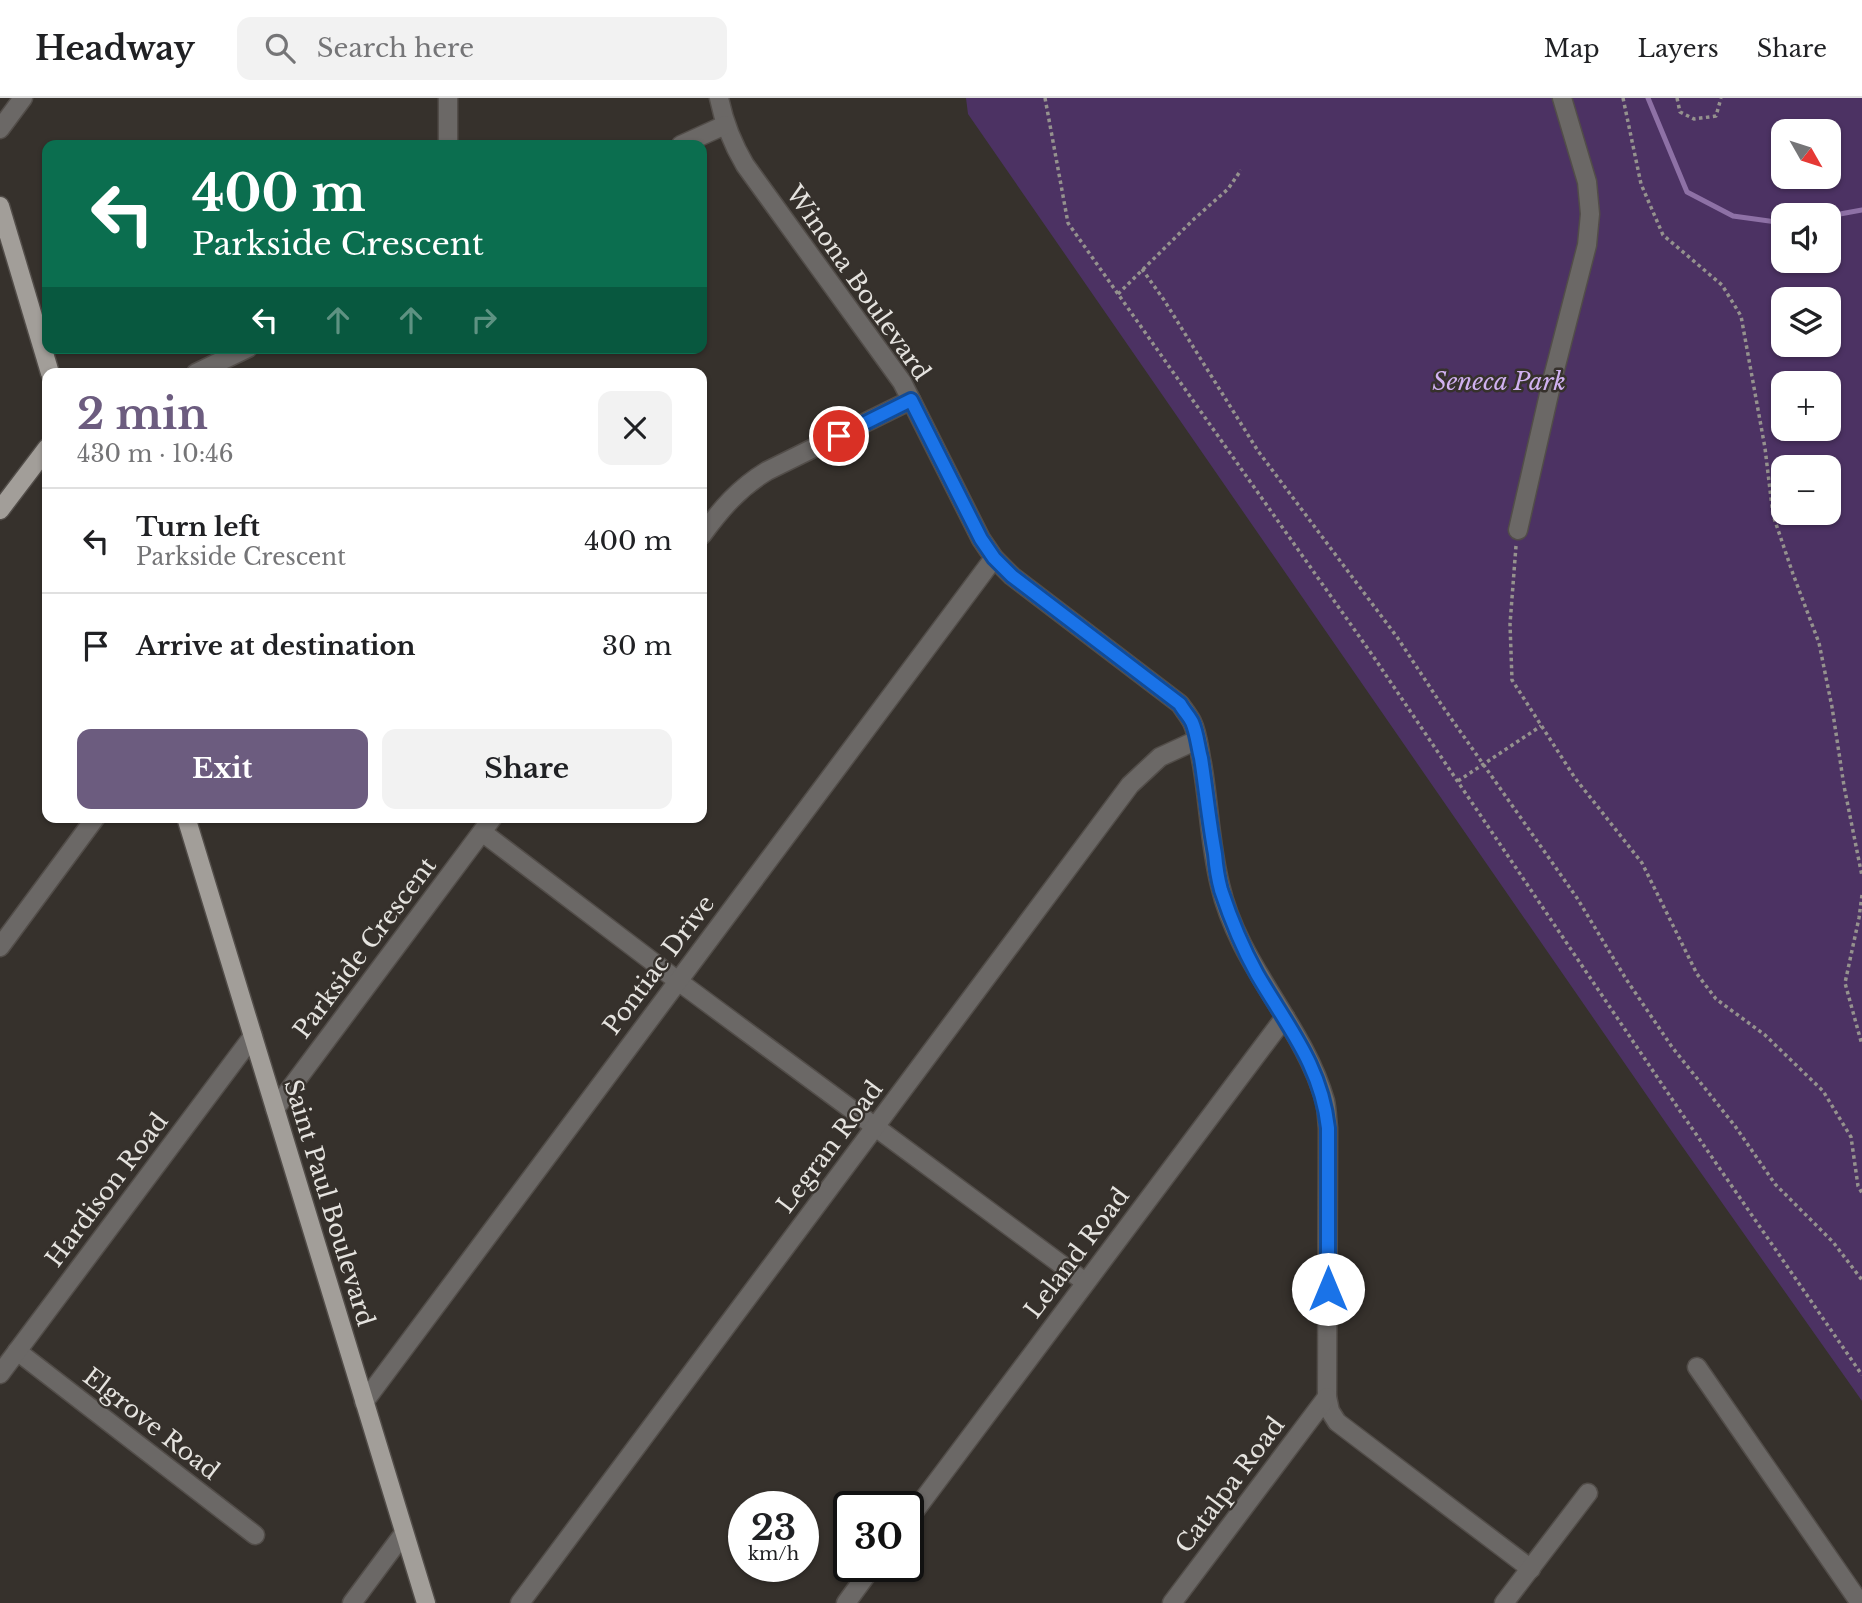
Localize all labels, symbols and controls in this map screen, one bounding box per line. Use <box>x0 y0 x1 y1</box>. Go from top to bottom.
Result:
search box <box>237 17 727 80</box>
text: Headway <box>35 28 195 69</box>
icon: search <box>261 29 299 67</box>
text: Search here <box>317 32 474 64</box>
text: Map <box>1544 34 1600 63</box>
text: Layers <box>1638 34 1719 63</box>
text: Share <box>1757 34 1827 63</box>
north arrow <box>1771 119 1841 189</box>
map controls <box>1771 119 1841 525</box>
text: 400 m <box>192 163 366 224</box>
icon: left <box>77 168 168 259</box>
street label: Winona Boulevard <box>780 179 937 386</box>
button: sound <box>1771 203 1841 273</box>
text: Parkside Crescent <box>192 224 484 264</box>
button: layers <box>1771 287 1841 357</box>
icon: left <box>246 301 284 339</box>
icon: ahead <box>319 301 357 339</box>
icon: ahead <box>392 301 430 339</box>
icon: right <box>465 301 503 339</box>
park label: Seneca Park <box>1432 367 1566 396</box>
button: + <box>1771 371 1841 441</box>
text: 2 min <box>77 388 208 440</box>
button: close <box>598 391 672 465</box>
pin <box>809 406 869 466</box>
icon: arrive <box>820 417 858 455</box>
text: 430 m · 10:46 <box>77 440 234 468</box>
button: − <box>1771 455 1841 525</box>
text: Turn left <box>136 511 260 543</box>
icon: left <box>77 522 115 560</box>
text: 400 m <box>584 525 672 557</box>
text: Parkside Crescent <box>136 543 346 571</box>
icon: arrive <box>77 627 115 665</box>
text: Arrive at destination <box>136 630 416 662</box>
text: 30 m <box>602 630 672 662</box>
button: Exit <box>77 729 368 809</box>
button: Share <box>382 729 672 809</box>
street label: Parkside Crescent <box>287 852 442 1044</box>
street label: Pontiac Drive <box>597 889 720 1040</box>
street label: Legran Road <box>771 1075 889 1218</box>
street label: Saint Paul Boulevard <box>278 1076 381 1330</box>
street label: Hardison Road <box>39 1107 174 1272</box>
street label: Leland Road <box>1018 1182 1135 1324</box>
position arrow <box>1291 1252 1365 1326</box>
street label: Elgrove Road <box>78 1362 225 1486</box>
street label: Catalpa Road <box>1169 1411 1290 1558</box>
speed limit sign: 30 <box>833 1491 924 1582</box>
text: 23 <box>751 1506 796 1549</box>
text: km/h <box>748 1543 799 1565</box>

